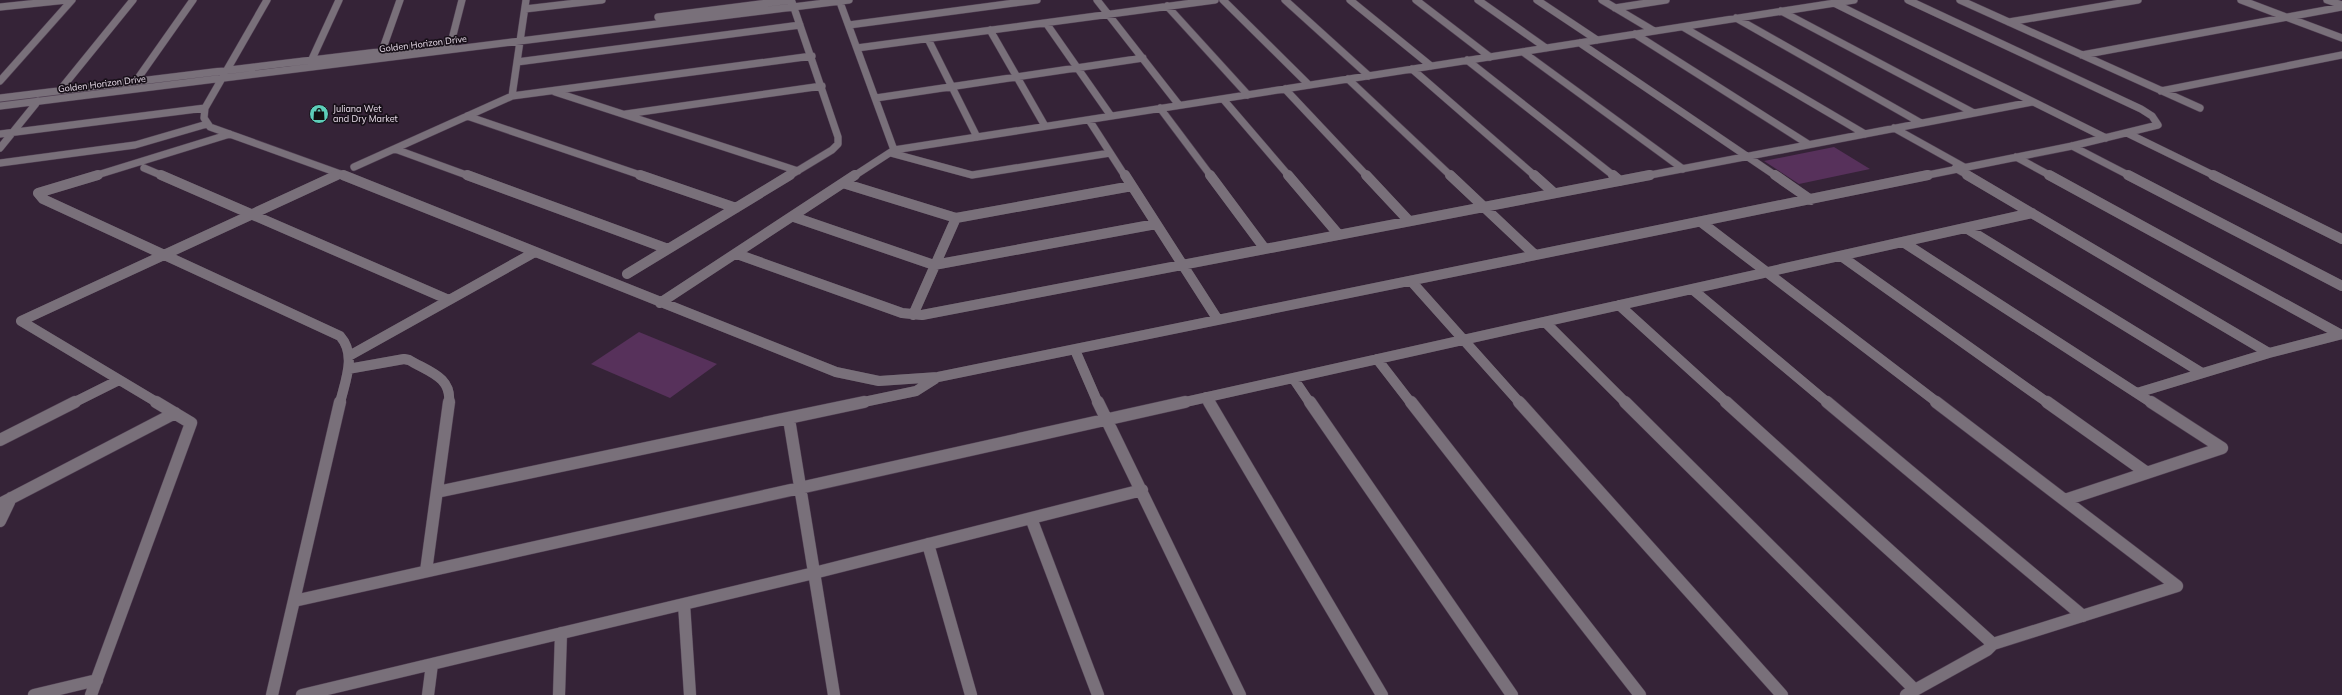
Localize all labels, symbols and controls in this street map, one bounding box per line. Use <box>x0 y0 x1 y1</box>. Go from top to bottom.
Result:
street label: Golden Horizon Drive <box>378 33 468 54</box>
street label: Golden Horizon Drive <box>57 73 147 94</box>
shop icon: Juliana Wet and Dry Market <box>308 103 330 125</box>
place label: Juliana Wet and Dry Market <box>333 103 398 125</box>

